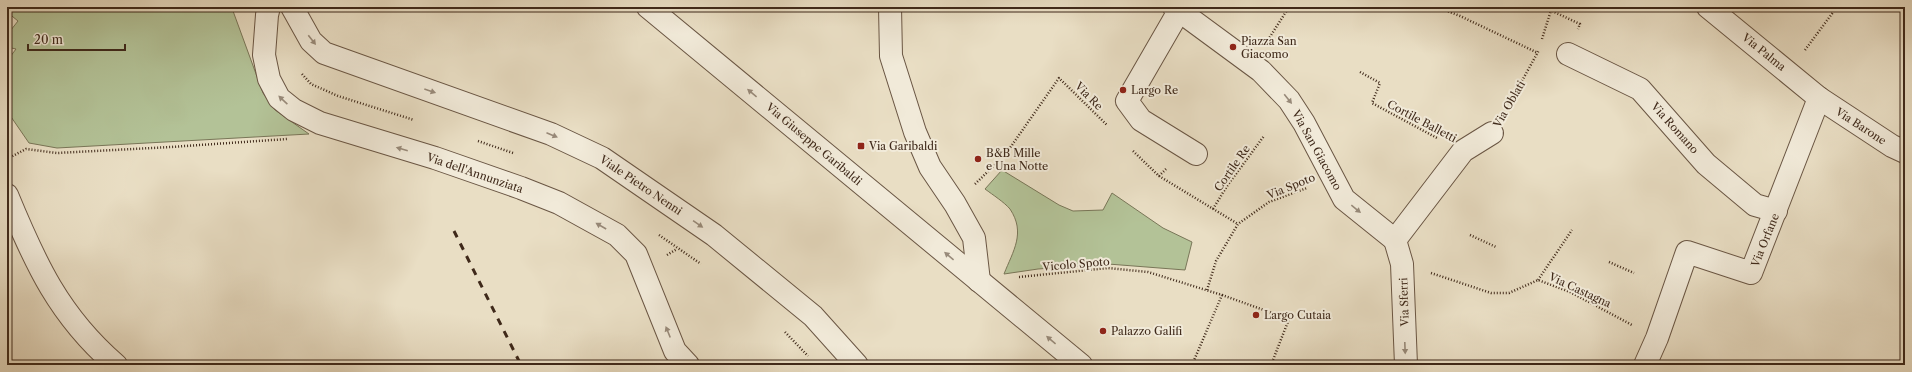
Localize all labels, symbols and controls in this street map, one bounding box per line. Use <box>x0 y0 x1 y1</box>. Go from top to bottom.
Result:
scale bar <box>28 26 125 52</box>
street label: Via Palma <box>1739 30 1789 74</box>
text: 20 m <box>34 32 63 47</box>
place label: Piazza San Giacomo <box>1241 34 1297 61</box>
one-way arrow <box>307 35 316 46</box>
marker: Piazza San Giacomo <box>1228 42 1238 52</box>
street label: Via Oblati <box>1489 77 1528 131</box>
street label: Via Re <box>1071 78 1106 113</box>
place label: Largo Re <box>1131 83 1178 97</box>
marker: Largo Re <box>1118 85 1128 95</box>
one-way arrow <box>747 88 757 97</box>
one-way arrow <box>424 89 436 95</box>
one-way arrow <box>1283 94 1292 105</box>
one-way arrow <box>278 95 288 105</box>
street label: Cortile Balletti <box>1385 97 1460 146</box>
street label: Via Giuseppe Garibaldi <box>762 99 865 189</box>
street label: Via Romano <box>1648 99 1702 157</box>
street label: Via Barone <box>1832 104 1889 148</box>
street label: Via San Giacomo <box>1289 107 1345 193</box>
one-way arrow <box>547 132 559 138</box>
place label: Via Garibaldi <box>868 139 938 153</box>
marker: Via Garibaldi <box>856 141 866 151</box>
street label: Cortile Re <box>1211 142 1253 194</box>
one-way arrow <box>396 146 408 152</box>
place label: B&B Mille e Una Notte <box>986 146 1048 173</box>
street label: Via dell'Annunziata <box>424 150 525 196</box>
street label: Viale Pietro Nenni <box>596 152 685 218</box>
marker: B&B Mille e Una Notte <box>973 154 983 164</box>
street label: Via Spoto <box>1264 170 1317 202</box>
one-way arrow <box>1350 204 1361 213</box>
street label: Via Orfane <box>1748 211 1782 270</box>
one-way arrow <box>693 220 704 228</box>
one-way arrow <box>595 222 607 229</box>
one-way arrow <box>944 251 955 260</box>
street label: Vicolo Spoto <box>1041 254 1110 274</box>
street label: Via Castagna <box>1546 269 1614 311</box>
street label: Via Sferri <box>1396 277 1412 328</box>
place label: Largo Cutaia <box>1264 308 1331 322</box>
marker: Largo Cutaia <box>1251 310 1261 320</box>
place label: Palazzo Galifi <box>1111 324 1182 338</box>
one-way arrow <box>664 326 670 338</box>
marker: Palazzo Galifi <box>1098 326 1108 336</box>
one-way arrow <box>1046 335 1057 344</box>
one-way arrow <box>1402 342 1408 355</box>

